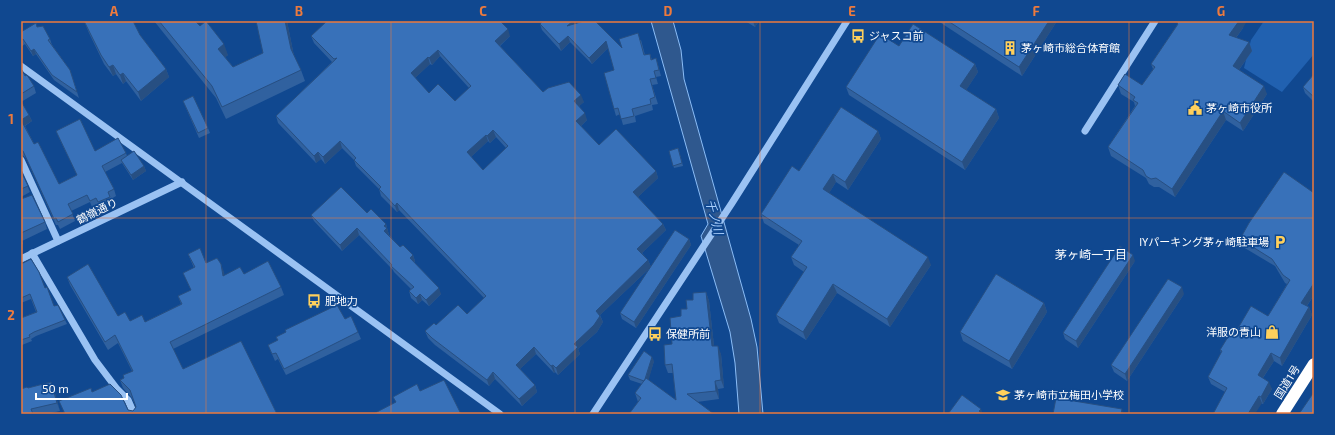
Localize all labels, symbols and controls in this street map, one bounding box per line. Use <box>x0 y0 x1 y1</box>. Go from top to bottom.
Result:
text: A <box>110 3 119 19</box>
text: B <box>295 3 303 19</box>
text: C <box>479 3 487 19</box>
text: D <box>664 3 673 19</box>
text: E <box>848 3 856 19</box>
text: F <box>1032 3 1040 19</box>
text: G <box>1217 3 1225 19</box>
bus stop icon: ジャスコ前 <box>850 28 866 44</box>
place label: ジャスコ前 <box>869 29 923 42</box>
building icon: 茅ヶ崎市総合体育館 <box>1002 40 1018 56</box>
place label: 茅ヶ崎市総合体育館 <box>1021 41 1120 54</box>
public building icon: 茅ヶ崎市役所 <box>1187 100 1203 116</box>
place label: 茅ヶ崎市役所 <box>1206 101 1273 114</box>
text: 1 <box>8 111 14 127</box>
street label: 鶴嶺通り <box>74 195 119 226</box>
water label: 千ノ川 <box>704 198 727 238</box>
parking icon: IYパーキング茅ヶ崎駐車場 <box>1272 234 1288 250</box>
place label: IYパーキング茅ヶ崎駐車場 <box>1139 235 1269 248</box>
district label: 茅ヶ崎一丁目 <box>1055 247 1127 261</box>
bus stop icon: 肥地力 <box>306 293 322 309</box>
place label: 肥地力 <box>325 294 358 307</box>
text: 2 <box>7 307 15 323</box>
shop icon: 洋服の青山 <box>1264 324 1280 340</box>
place label: 洋服の青山 <box>1206 325 1261 338</box>
bus stop icon: 保健所前 <box>647 326 663 342</box>
place label: 保健所前 <box>666 327 710 340</box>
street label: 国道1号 <box>1271 362 1302 401</box>
scale bar <box>36 375 127 401</box>
text: 50 m <box>42 381 69 395</box>
school or university icon: 茅ヶ崎市立梅田小学校 <box>995 387 1011 403</box>
place label: 茅ヶ崎市立梅田小学校 <box>1014 388 1124 401</box>

